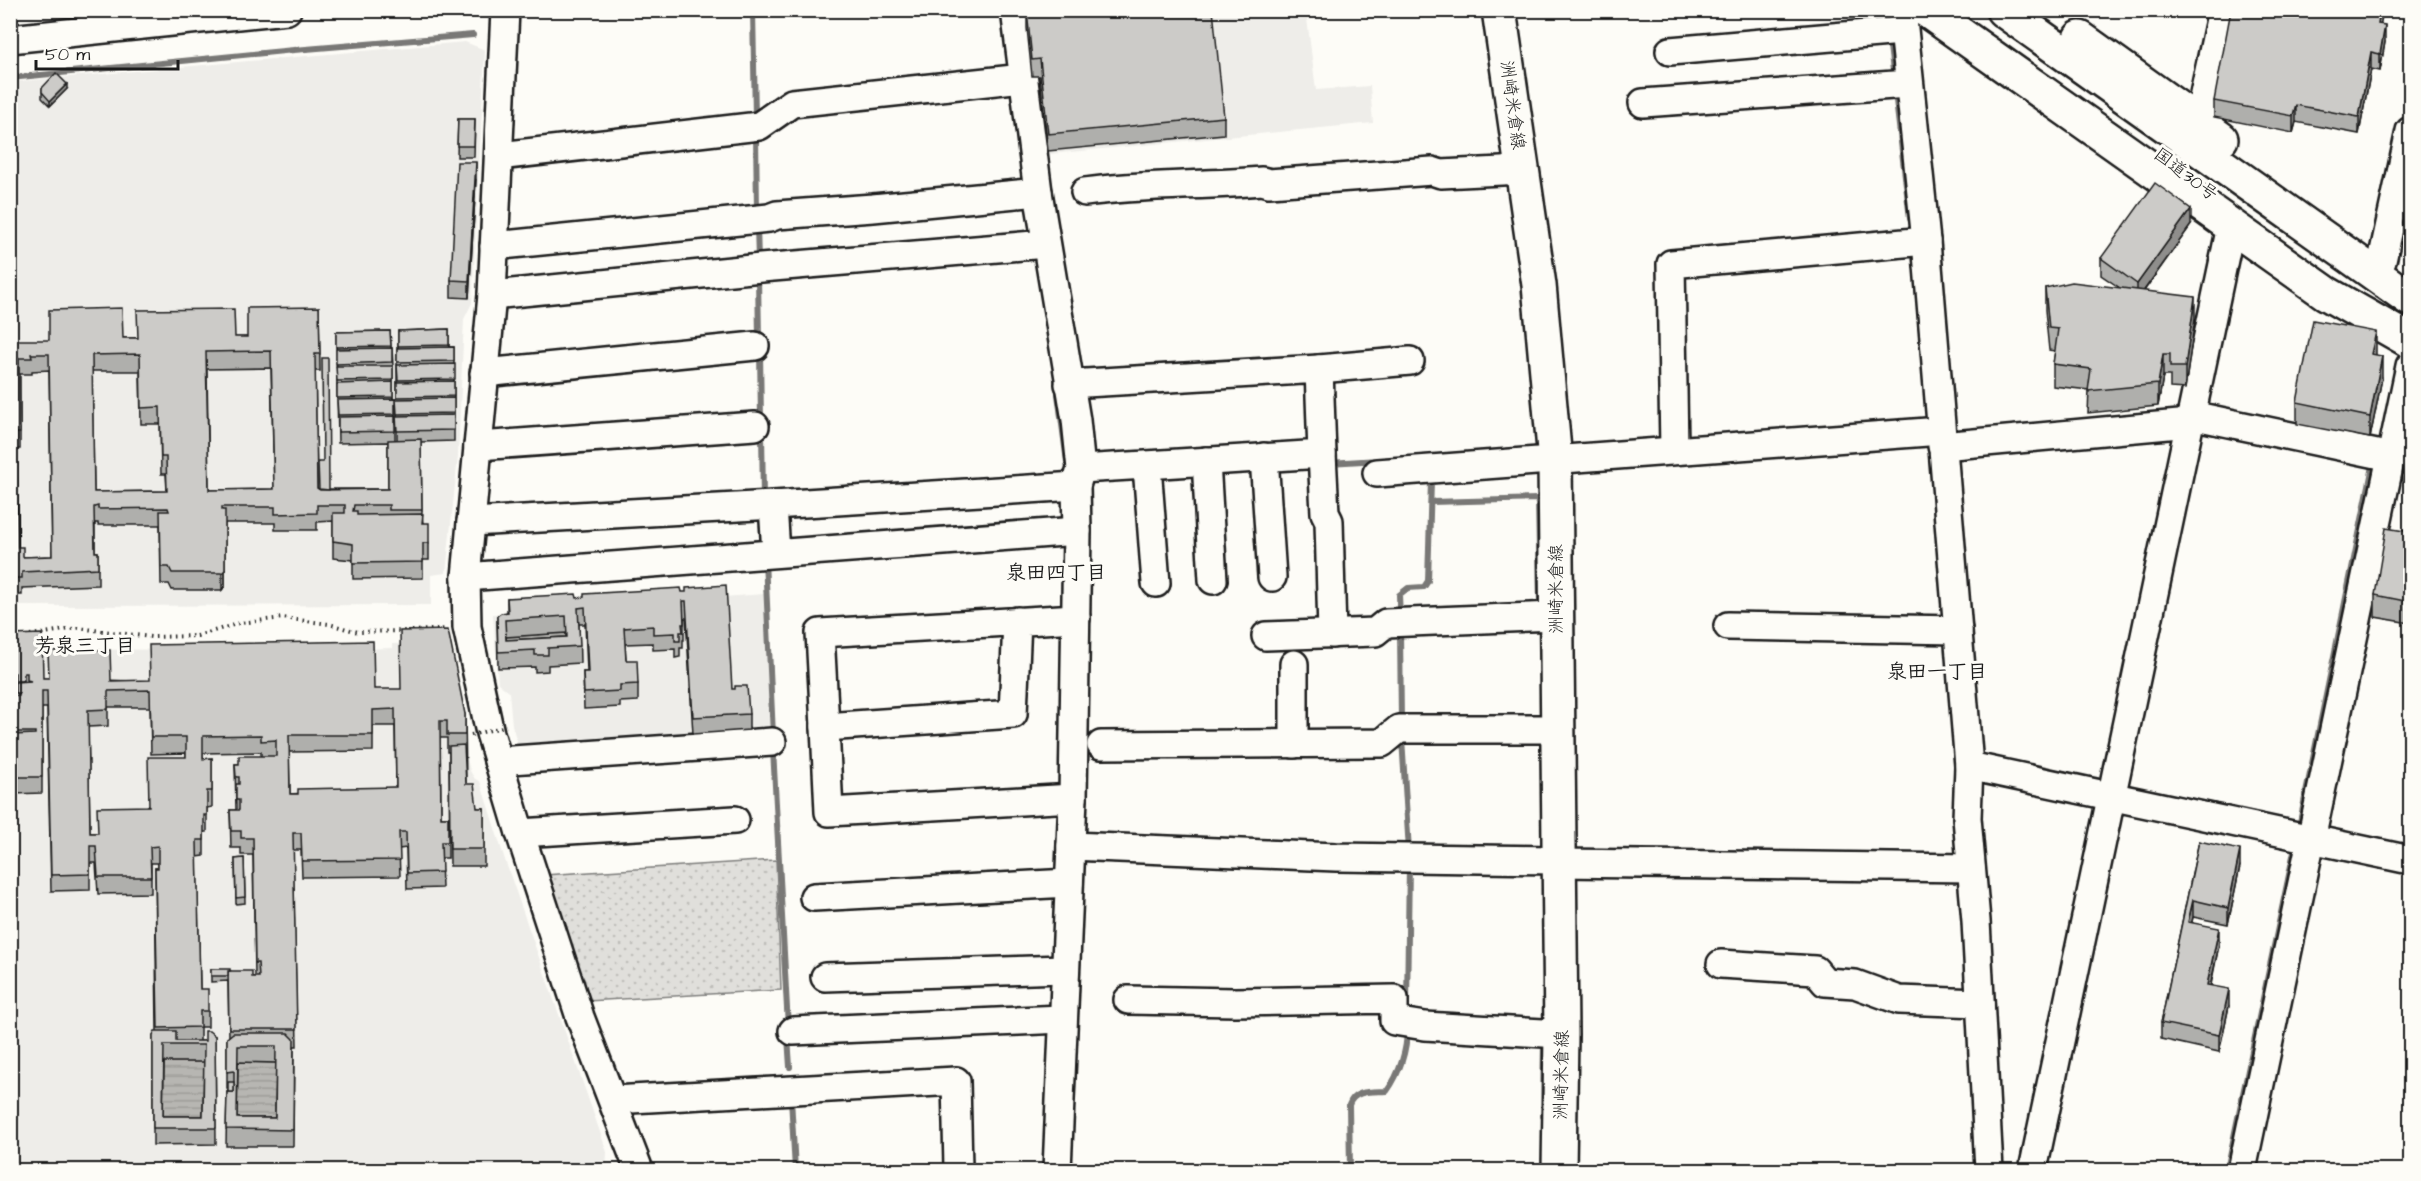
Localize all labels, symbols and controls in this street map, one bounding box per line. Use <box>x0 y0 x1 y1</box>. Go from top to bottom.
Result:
scale bar <box>36 33 178 71</box>
text: 50 m <box>45 42 90 67</box>
street label: 洲崎米倉線 <box>1494 59 1531 151</box>
street label: 国道30号 <box>2148 142 2223 207</box>
street label: 洲崎米倉線 <box>1544 544 1569 634</box>
district label: 泉田四丁目 <box>1006 559 1106 587</box>
district label: 芳泉三丁目 <box>35 632 135 660</box>
district label: 泉田一丁目 <box>1887 658 1987 686</box>
street label: 洲崎米倉線 <box>1548 1030 1575 1120</box>

